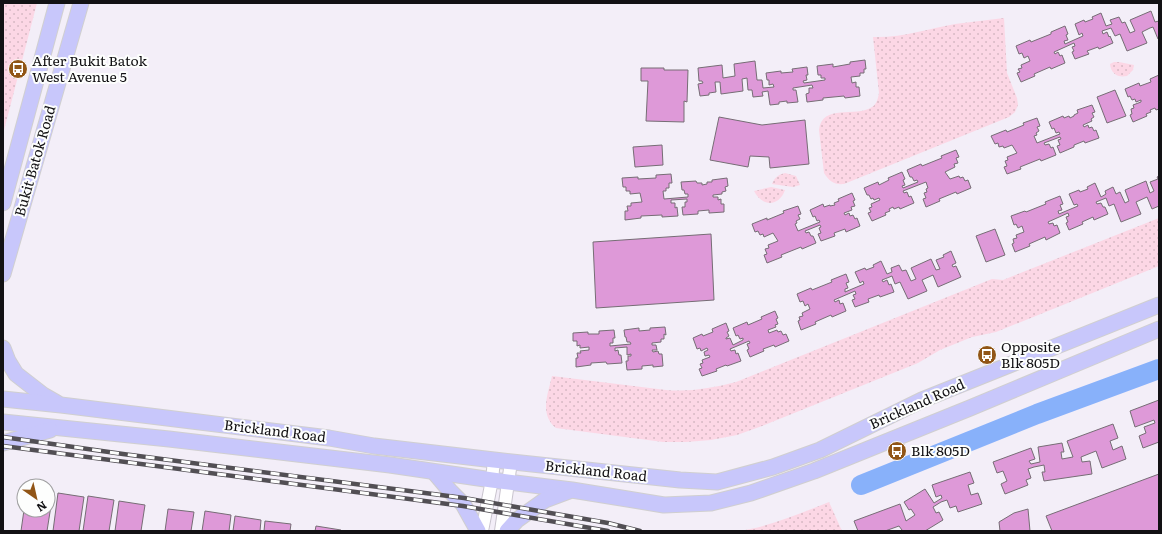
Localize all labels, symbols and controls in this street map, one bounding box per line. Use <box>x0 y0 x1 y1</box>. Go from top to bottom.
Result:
place label: After Bukit Batok West Avenue 5 <box>32 50 147 86</box>
bus stop icon: After Bukit Batok West Avenue 5 <box>7 58 29 80</box>
street label: Bukit Batok Road <box>9 102 60 219</box>
place label: Opposite Blk 805D <box>1001 336 1060 372</box>
bus stop icon: Opposite Blk 805D <box>976 344 998 366</box>
street label: Brickland Road <box>866 373 968 433</box>
street label: Brickland Road <box>223 414 328 446</box>
bus stop icon: Blk 805D <box>886 440 908 462</box>
place label: Blk 805D <box>911 440 970 460</box>
street label: Brickland Road <box>544 455 649 485</box>
north arrow <box>16 478 56 518</box>
text: N <box>34 498 50 516</box>

